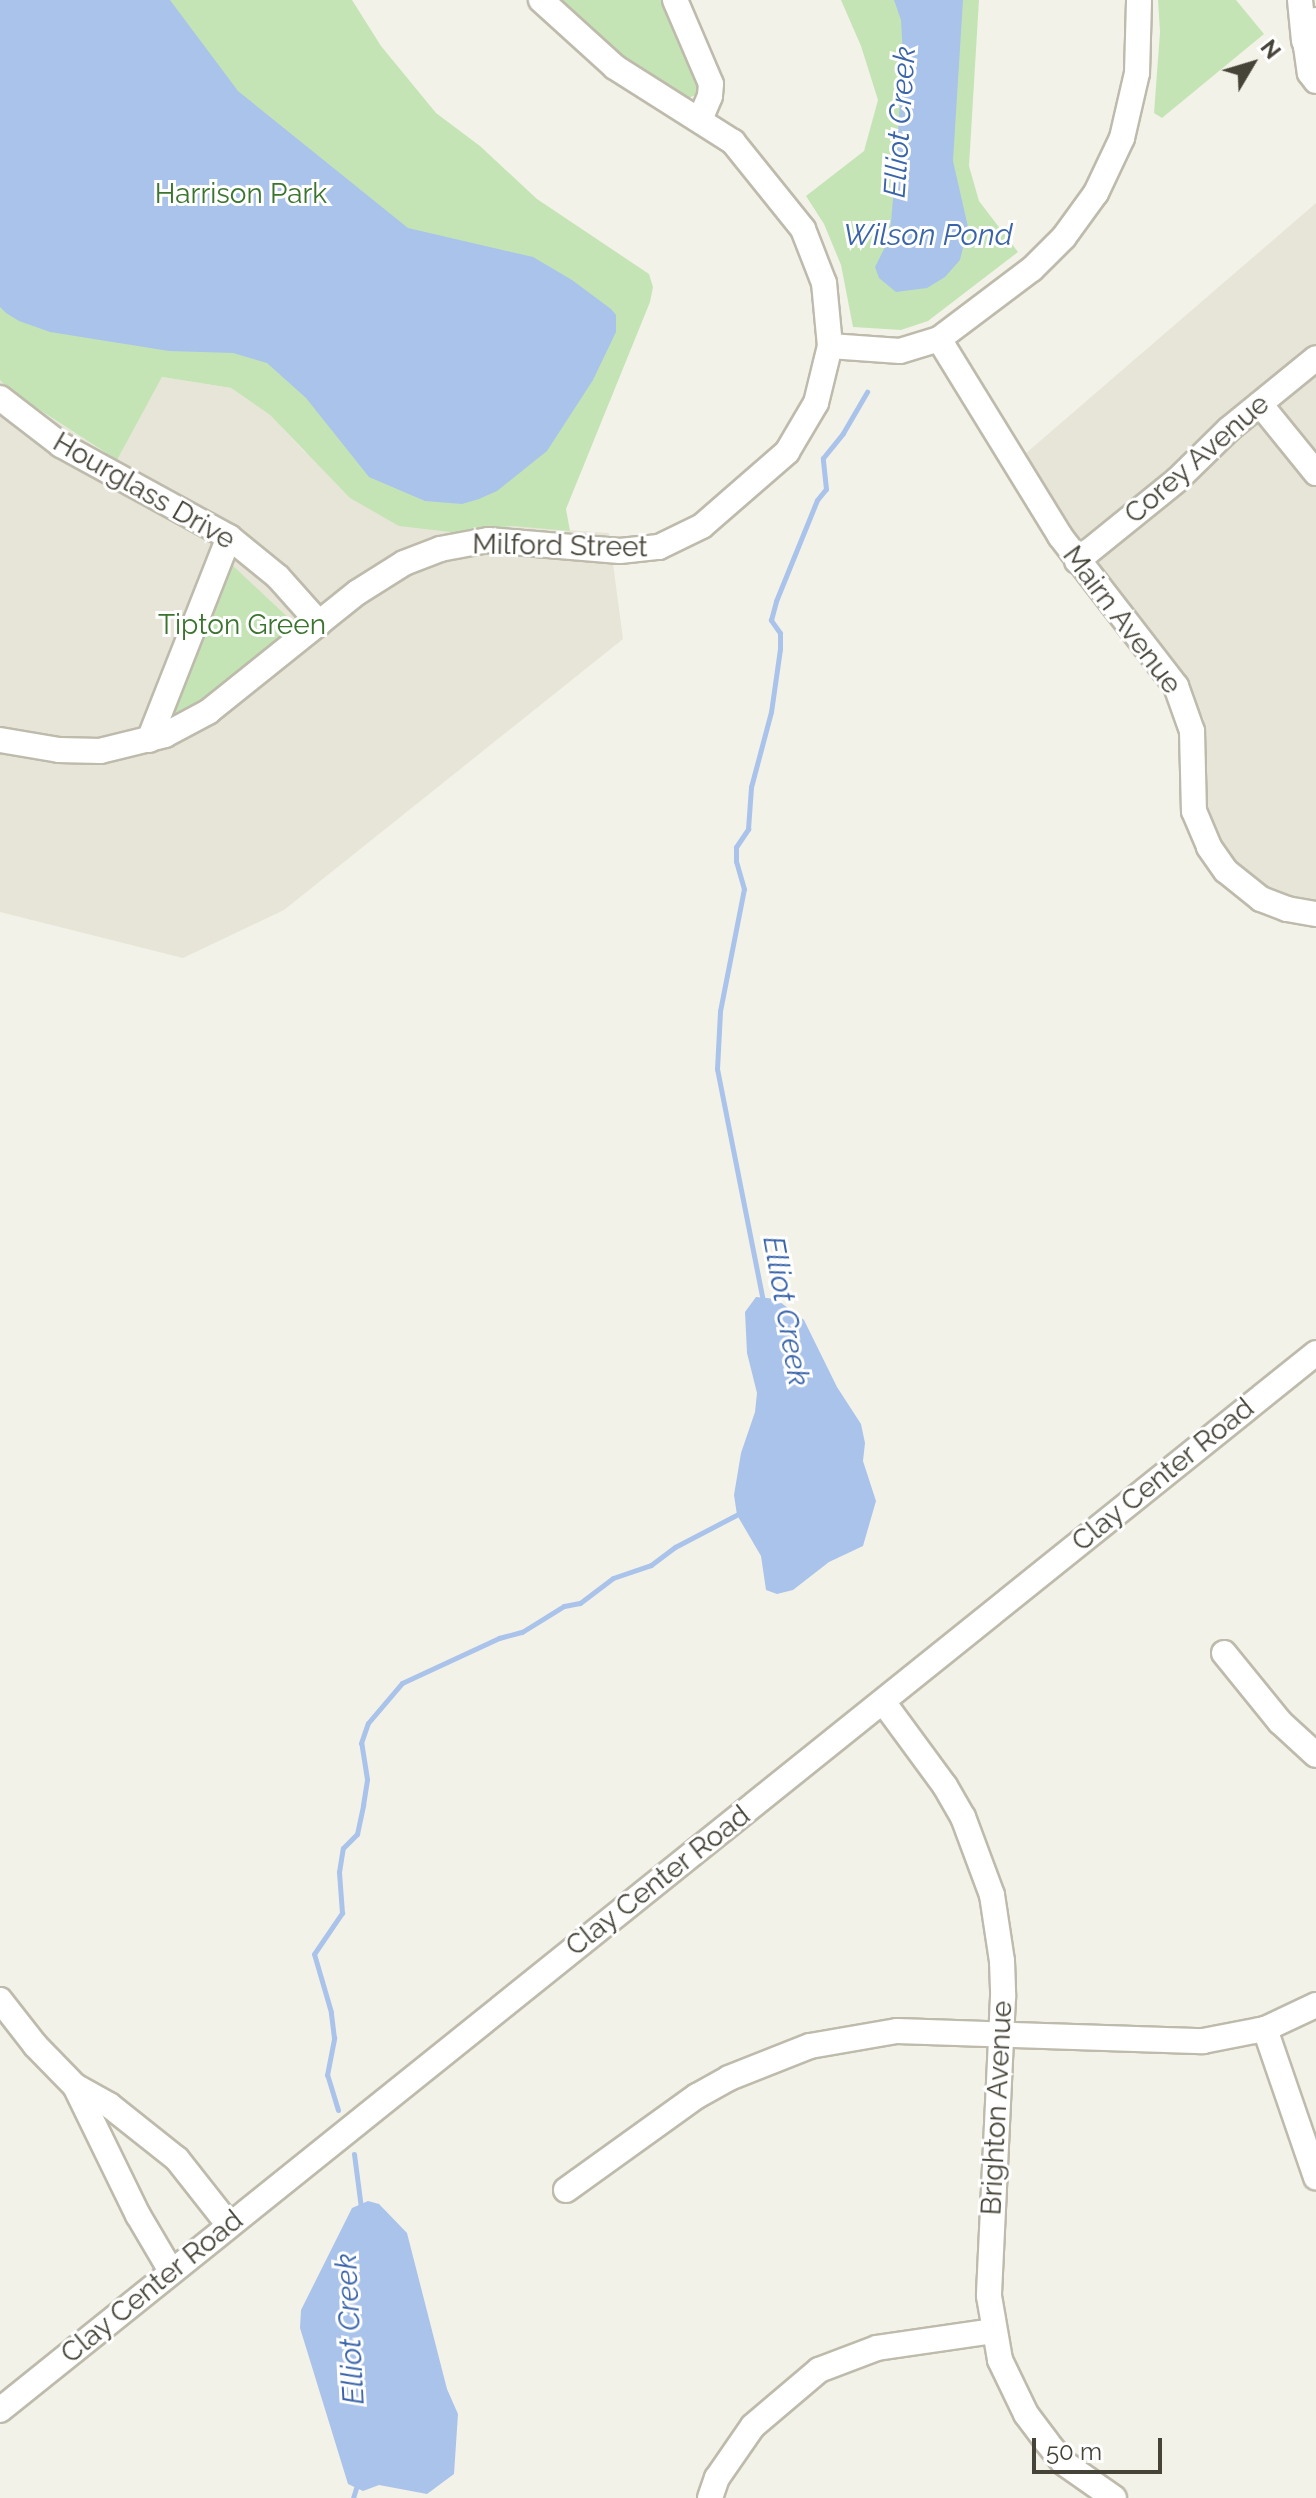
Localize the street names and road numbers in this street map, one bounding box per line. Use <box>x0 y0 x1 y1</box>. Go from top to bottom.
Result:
street label: Corey Avenue <box>1117 387 1277 531</box>
street label: Hourglass Drive <box>47 425 241 557</box>
street label: Milford Street <box>472 528 648 564</box>
street label: Mairn Avenue <box>1055 539 1189 701</box>
street label: Clay Center Road <box>1065 1391 1261 1559</box>
street label: Clay Center Road <box>559 1798 757 1964</box>
street label: Brighton Avenue <box>975 1999 1019 2217</box>
street label: Clay Center Road <box>54 2203 250 2371</box>

